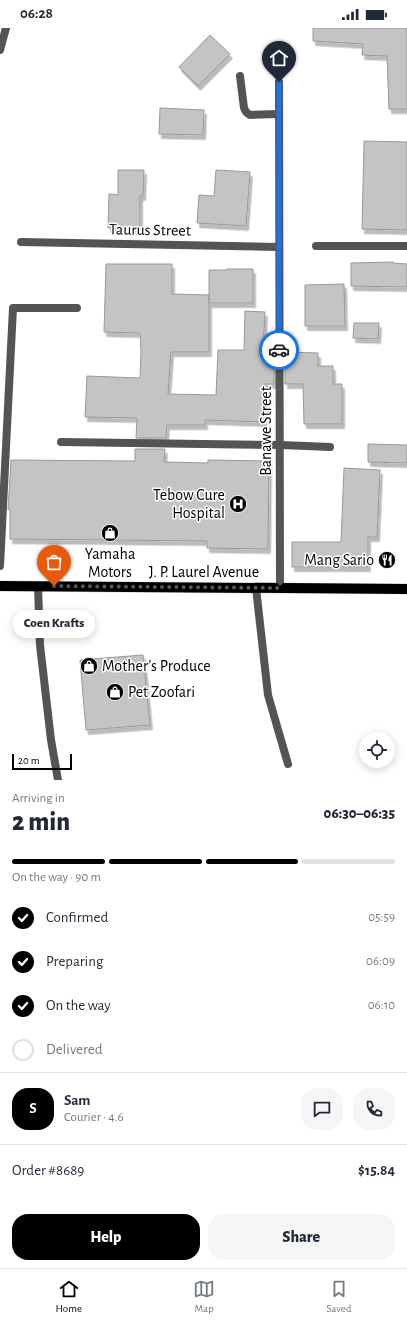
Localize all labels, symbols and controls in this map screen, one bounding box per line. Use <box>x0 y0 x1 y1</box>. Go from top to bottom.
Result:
text: 06:28 <box>20 6 53 21</box>
pin <box>262 41 296 82</box>
icon: home <box>268 47 290 69</box>
street label: Taurus Street <box>109 221 191 239</box>
courier <box>259 330 299 370</box>
icon: car <box>268 339 290 361</box>
street label: Banawe Street <box>258 386 274 476</box>
place label: Tebow Cure Hospital <box>153 487 225 521</box>
hospital icon: Tebow Cure Hospital <box>228 494 248 514</box>
shop icon: Yamaha Motors <box>100 523 120 543</box>
pin <box>37 545 71 586</box>
place label: Yamaha Motors <box>85 546 135 580</box>
restaurant icon: Mang Sario <box>377 550 397 570</box>
icon: bag <box>43 551 65 573</box>
place label: Mang Sario <box>304 552 374 568</box>
street label: J. P. Laurel Avenue <box>149 564 259 580</box>
callout: Coen Krafts <box>13 610 95 638</box>
text: Coen Krafts <box>24 617 84 630</box>
shop icon: Mother's Produce <box>79 656 99 676</box>
place label: Mother's Produce <box>102 658 211 674</box>
shop icon: Pet Zoofari <box>105 682 125 702</box>
place label: Pet Zoofari <box>128 684 195 700</box>
map controls <box>359 732 395 768</box>
button: locate <box>359 732 395 768</box>
scale bar <box>12 752 72 771</box>
text: 20 m <box>18 755 39 766</box>
text: Arriving in <box>12 792 65 805</box>
text: 06:30–06:35 <box>324 806 395 821</box>
text: 2 min <box>12 809 70 835</box>
text: On the way · 90 m <box>12 871 101 884</box>
icon: check <box>12 907 34 929</box>
text: Confirmed <box>46 910 108 925</box>
text: 05:59 <box>368 911 395 924</box>
icon: check <box>12 951 34 973</box>
text: Preparing <box>46 954 103 969</box>
text: 06:09 <box>366 955 395 968</box>
icon: check <box>12 995 34 1017</box>
text: On the way <box>46 998 111 1013</box>
text: 06:10 <box>368 999 395 1012</box>
text: Delivered <box>46 1042 103 1057</box>
button: chat <box>301 1088 343 1130</box>
button: phone <box>353 1088 395 1130</box>
text: Sam <box>64 1093 90 1108</box>
text: S <box>29 1101 37 1116</box>
text: Courier · 4.6 <box>64 1111 124 1124</box>
text: Order #8689 <box>12 1163 84 1178</box>
text: $15.84 <box>358 1163 395 1178</box>
button: Help <box>12 1214 200 1260</box>
button: Share <box>208 1214 395 1260</box>
tab: Home <box>56 1278 82 1315</box>
tab: Map <box>193 1278 215 1315</box>
tab: Saved <box>326 1278 351 1315</box>

